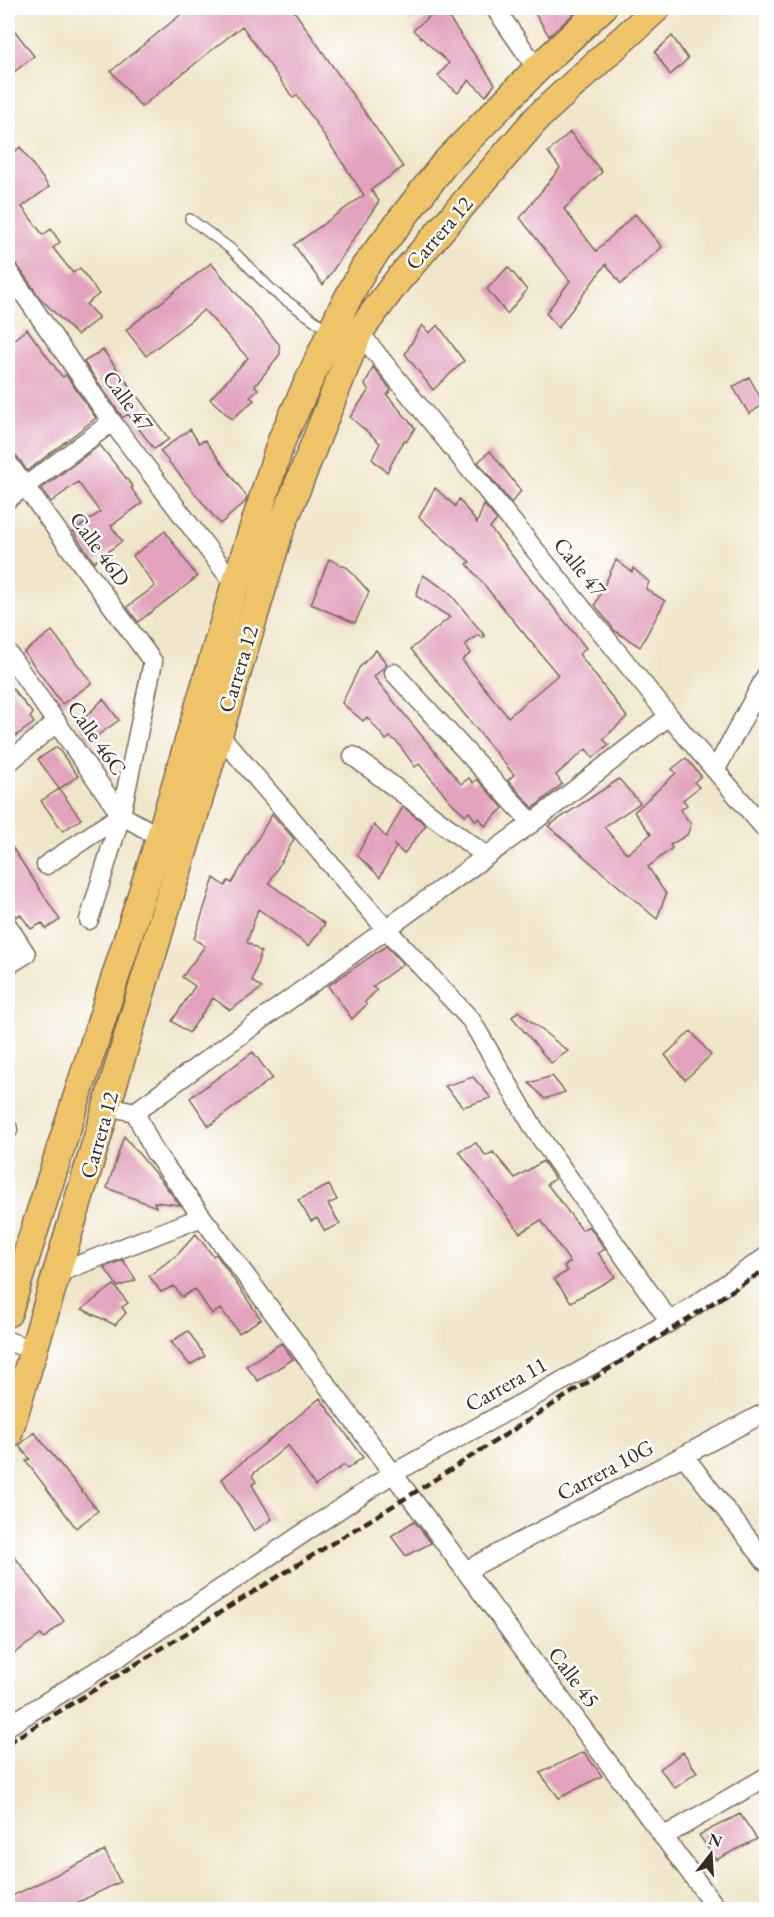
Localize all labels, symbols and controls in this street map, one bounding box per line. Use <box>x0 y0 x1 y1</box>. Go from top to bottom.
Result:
street label: Carrera 12 <box>399 189 480 276</box>
street label: Calle 47 <box>96 365 160 438</box>
street label: Calle 46D <box>63 506 137 592</box>
street label: Calle 47 <box>547 531 613 603</box>
street label: Carrera 12 <box>211 622 265 716</box>
street label: Calle 46C <box>61 695 133 781</box>
street label: Carrera 12 <box>73 1088 125 1182</box>
street label: Carrera 11 <box>460 1350 552 1418</box>
street label: Carrera 10G <box>552 1432 658 1508</box>
street label: Calle 45 <box>542 1641 606 1713</box>
north arrow <box>681 1824 741 1884</box>
text: N <box>706 1828 725 1852</box>

